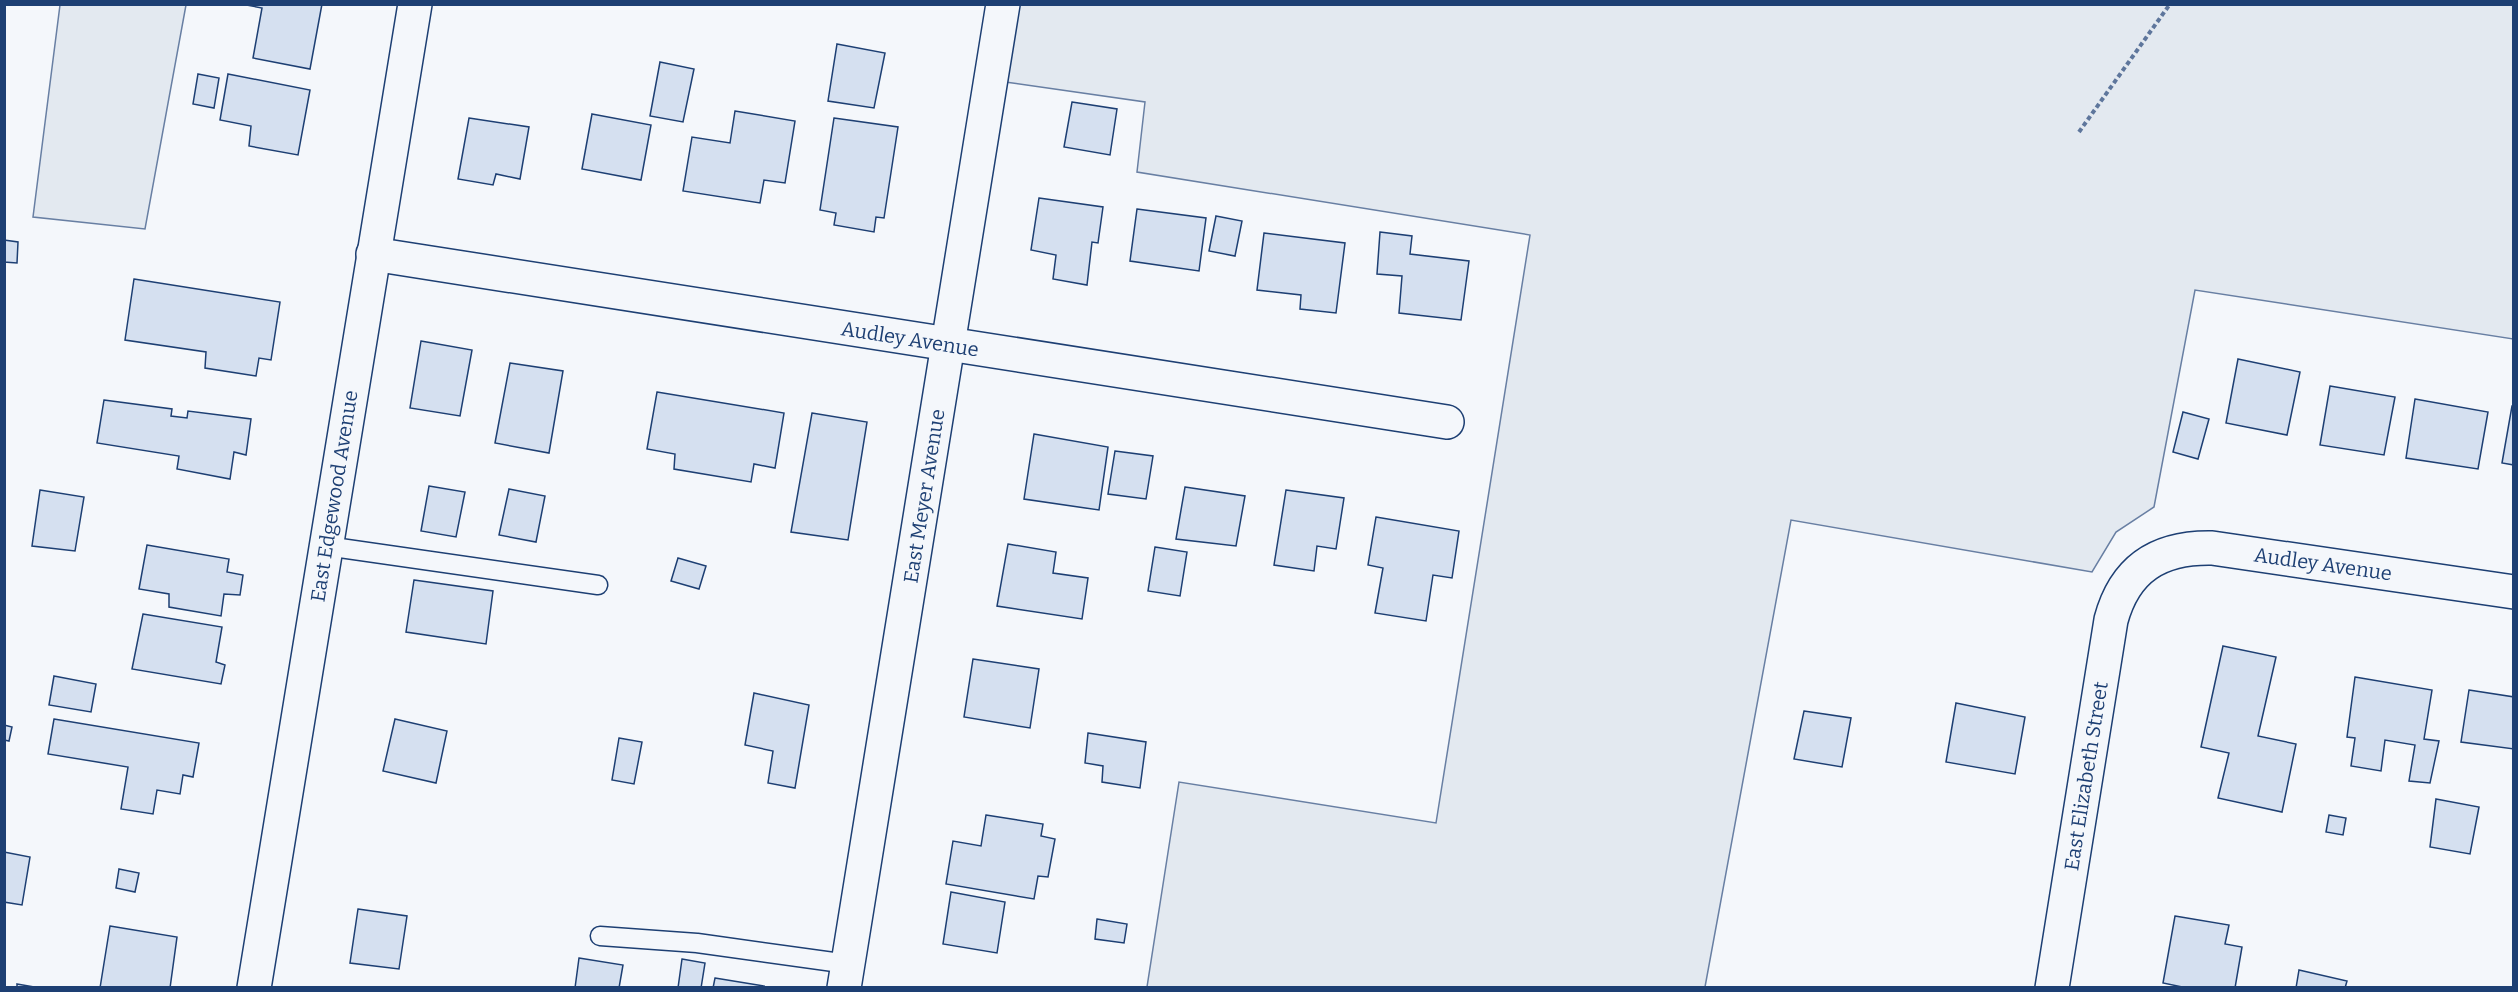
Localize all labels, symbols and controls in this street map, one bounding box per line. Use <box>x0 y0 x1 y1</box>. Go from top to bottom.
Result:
street label: Audley Avenue <box>839 316 981 362</box>
street label: East Edgewood Avenue <box>305 388 363 604</box>
street label: East Meyer Avenue <box>898 407 950 585</box>
street label: Audley Avenue <box>2253 542 2393 586</box>
street label: East Elizabeth Street <box>2059 680 2113 872</box>

